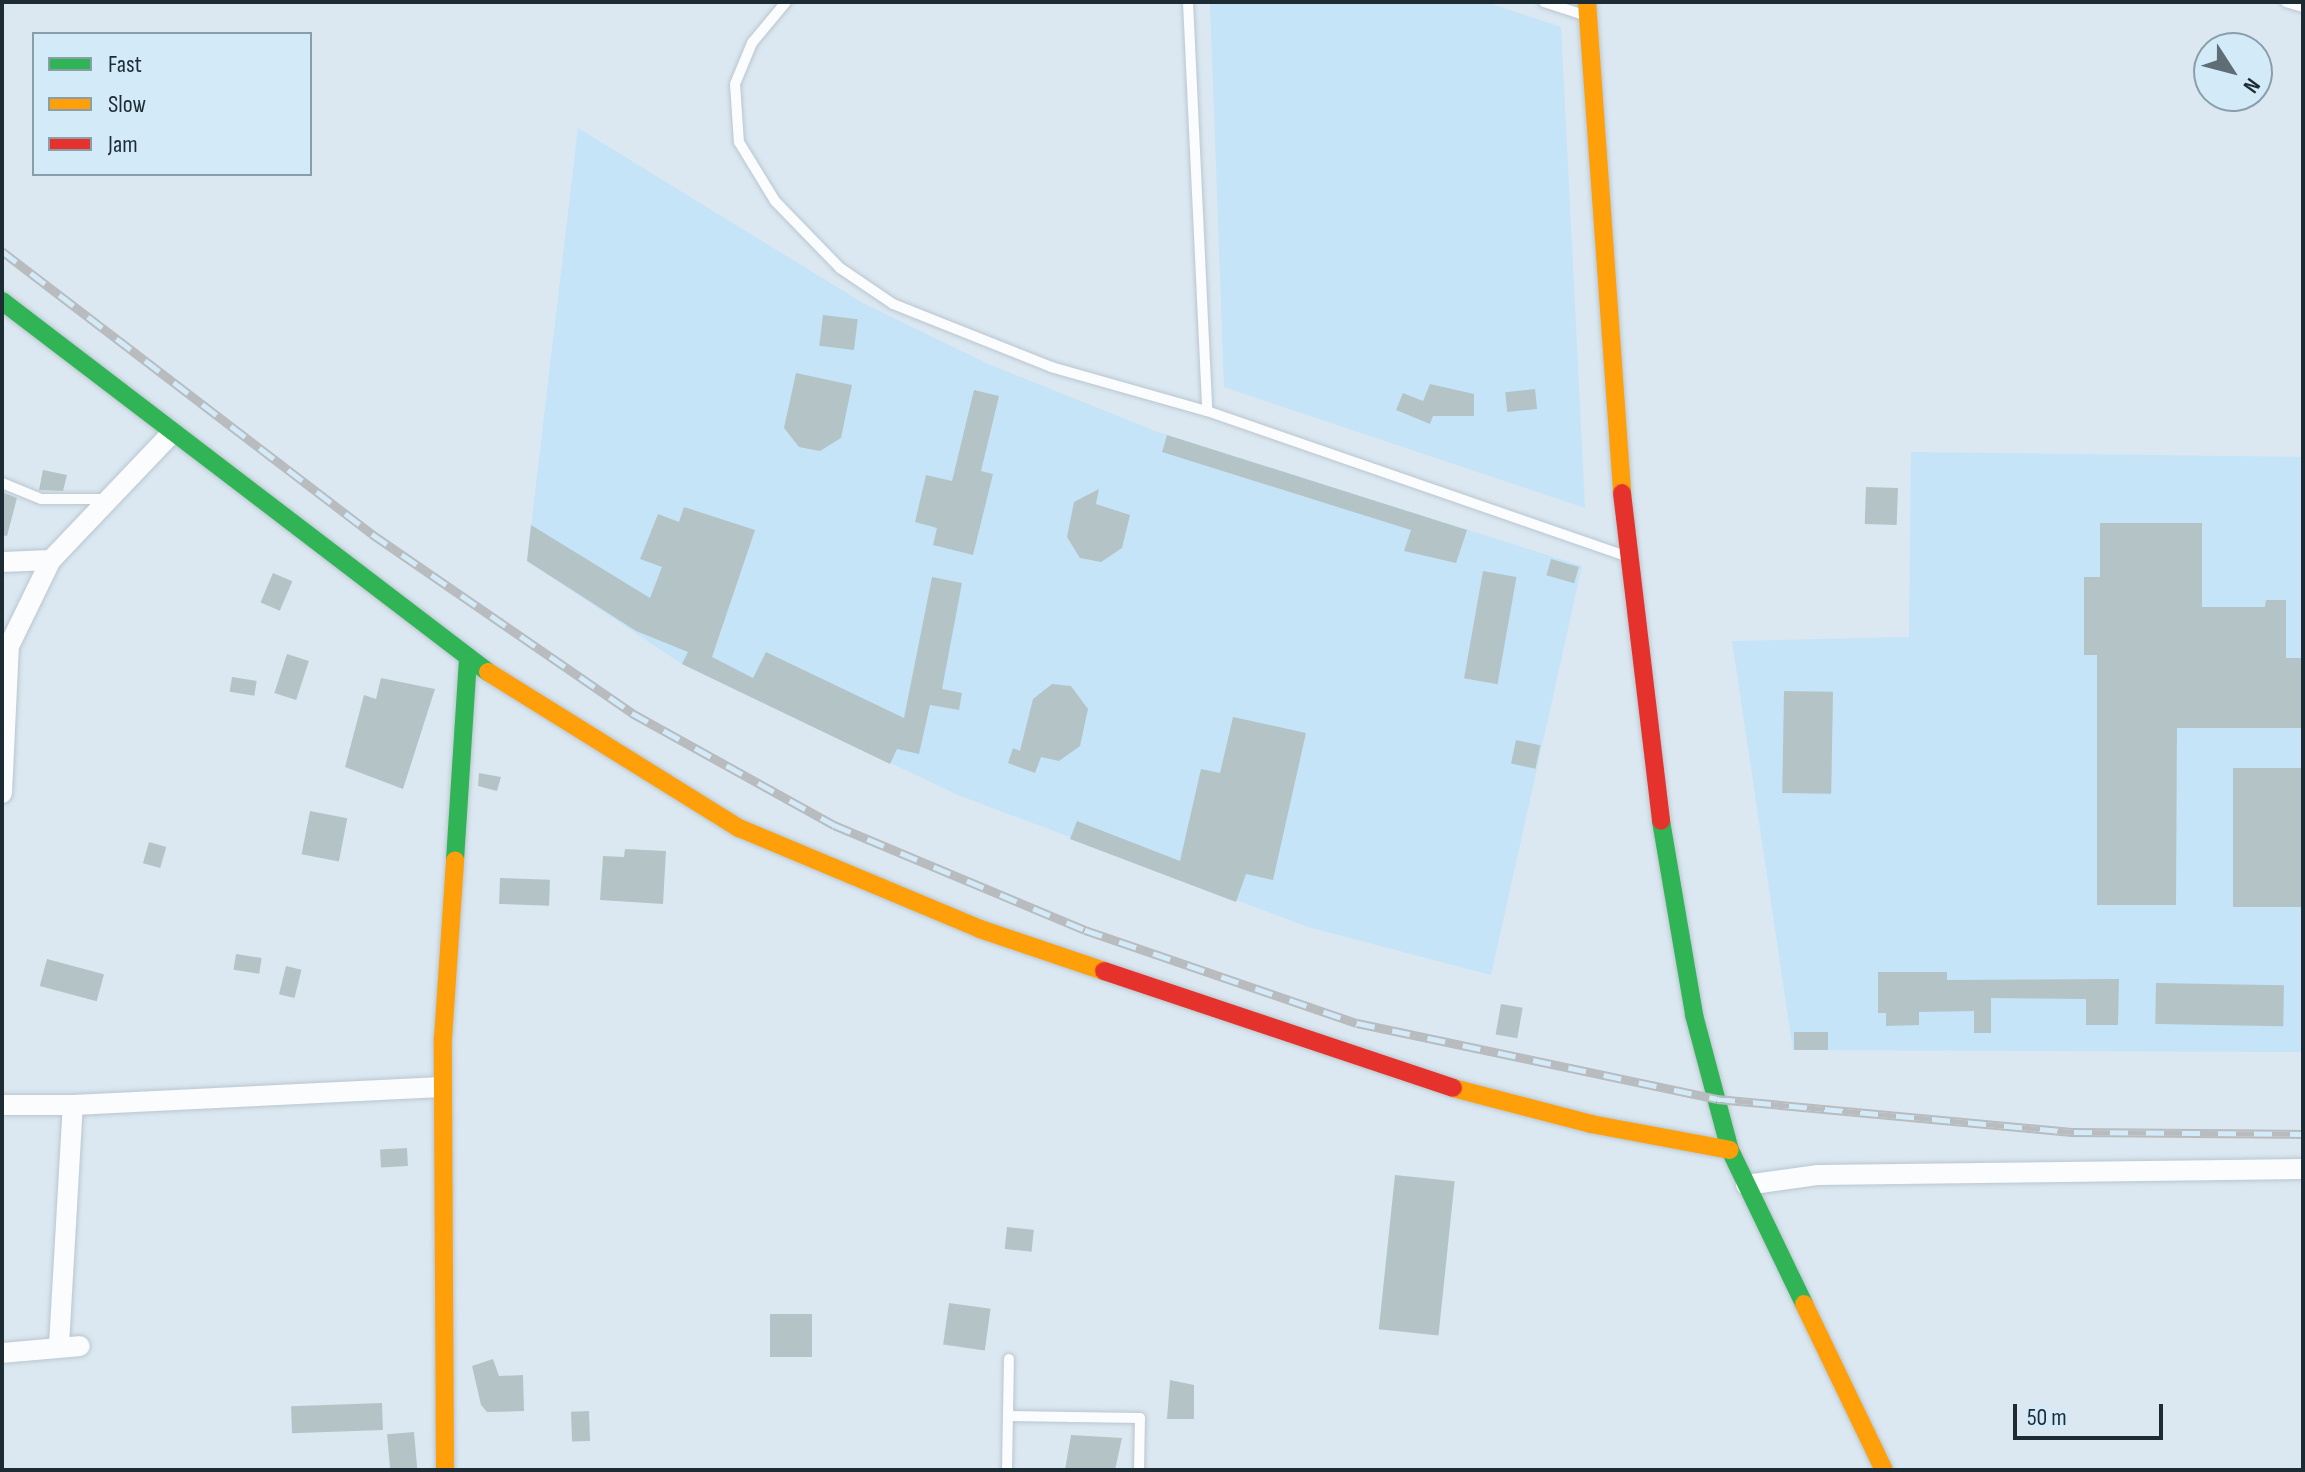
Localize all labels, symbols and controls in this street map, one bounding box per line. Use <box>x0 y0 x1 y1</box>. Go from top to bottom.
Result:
legend <box>32 32 312 176</box>
north arrow <box>2193 32 2273 112</box>
text: Fast <box>108 50 142 79</box>
text: N <box>2237 73 2266 98</box>
text: Slow <box>108 90 146 119</box>
text: Jam <box>108 130 138 159</box>
scale bar <box>2017 1388 2167 1438</box>
text: 50 m <box>2027 1403 2067 1432</box>

